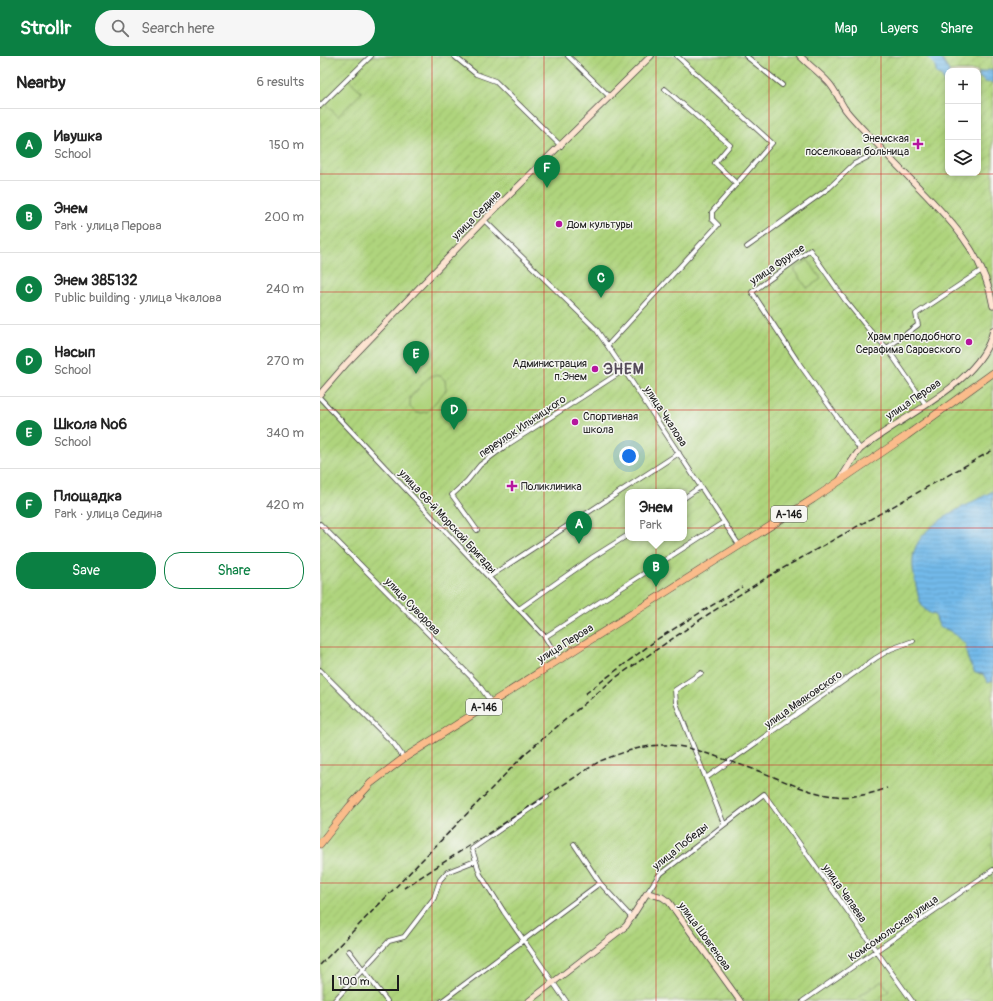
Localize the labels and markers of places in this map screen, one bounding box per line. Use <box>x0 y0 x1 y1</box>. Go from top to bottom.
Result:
place label: Энемская поселковая больница <box>806 132 909 158</box>
marker: Энемская поселковая больница <box>912 138 924 150</box>
pin: F <box>534 155 560 188</box>
place label: Дом культуры <box>566 218 633 231</box>
marker: Дом культуры <box>554 219 564 229</box>
pin: C <box>588 265 614 298</box>
place label: Храм преподобного Серафима Саровского <box>856 330 961 356</box>
marker: Храм преподобного Серафима Саровского <box>964 337 974 347</box>
pin: E <box>403 341 429 374</box>
place label: Администрация п.Энем <box>513 357 587 383</box>
marker: Администрация п.Энем <box>590 364 600 374</box>
pin: D <box>441 397 467 430</box>
place label: Спортивная школа <box>583 410 638 436</box>
marker: Спортивная школа <box>570 417 580 427</box>
marker: Поликлиника <box>506 480 518 492</box>
place label: Поликлиника <box>521 480 582 493</box>
pin: A <box>566 511 592 544</box>
pin: B <box>643 554 669 587</box>

